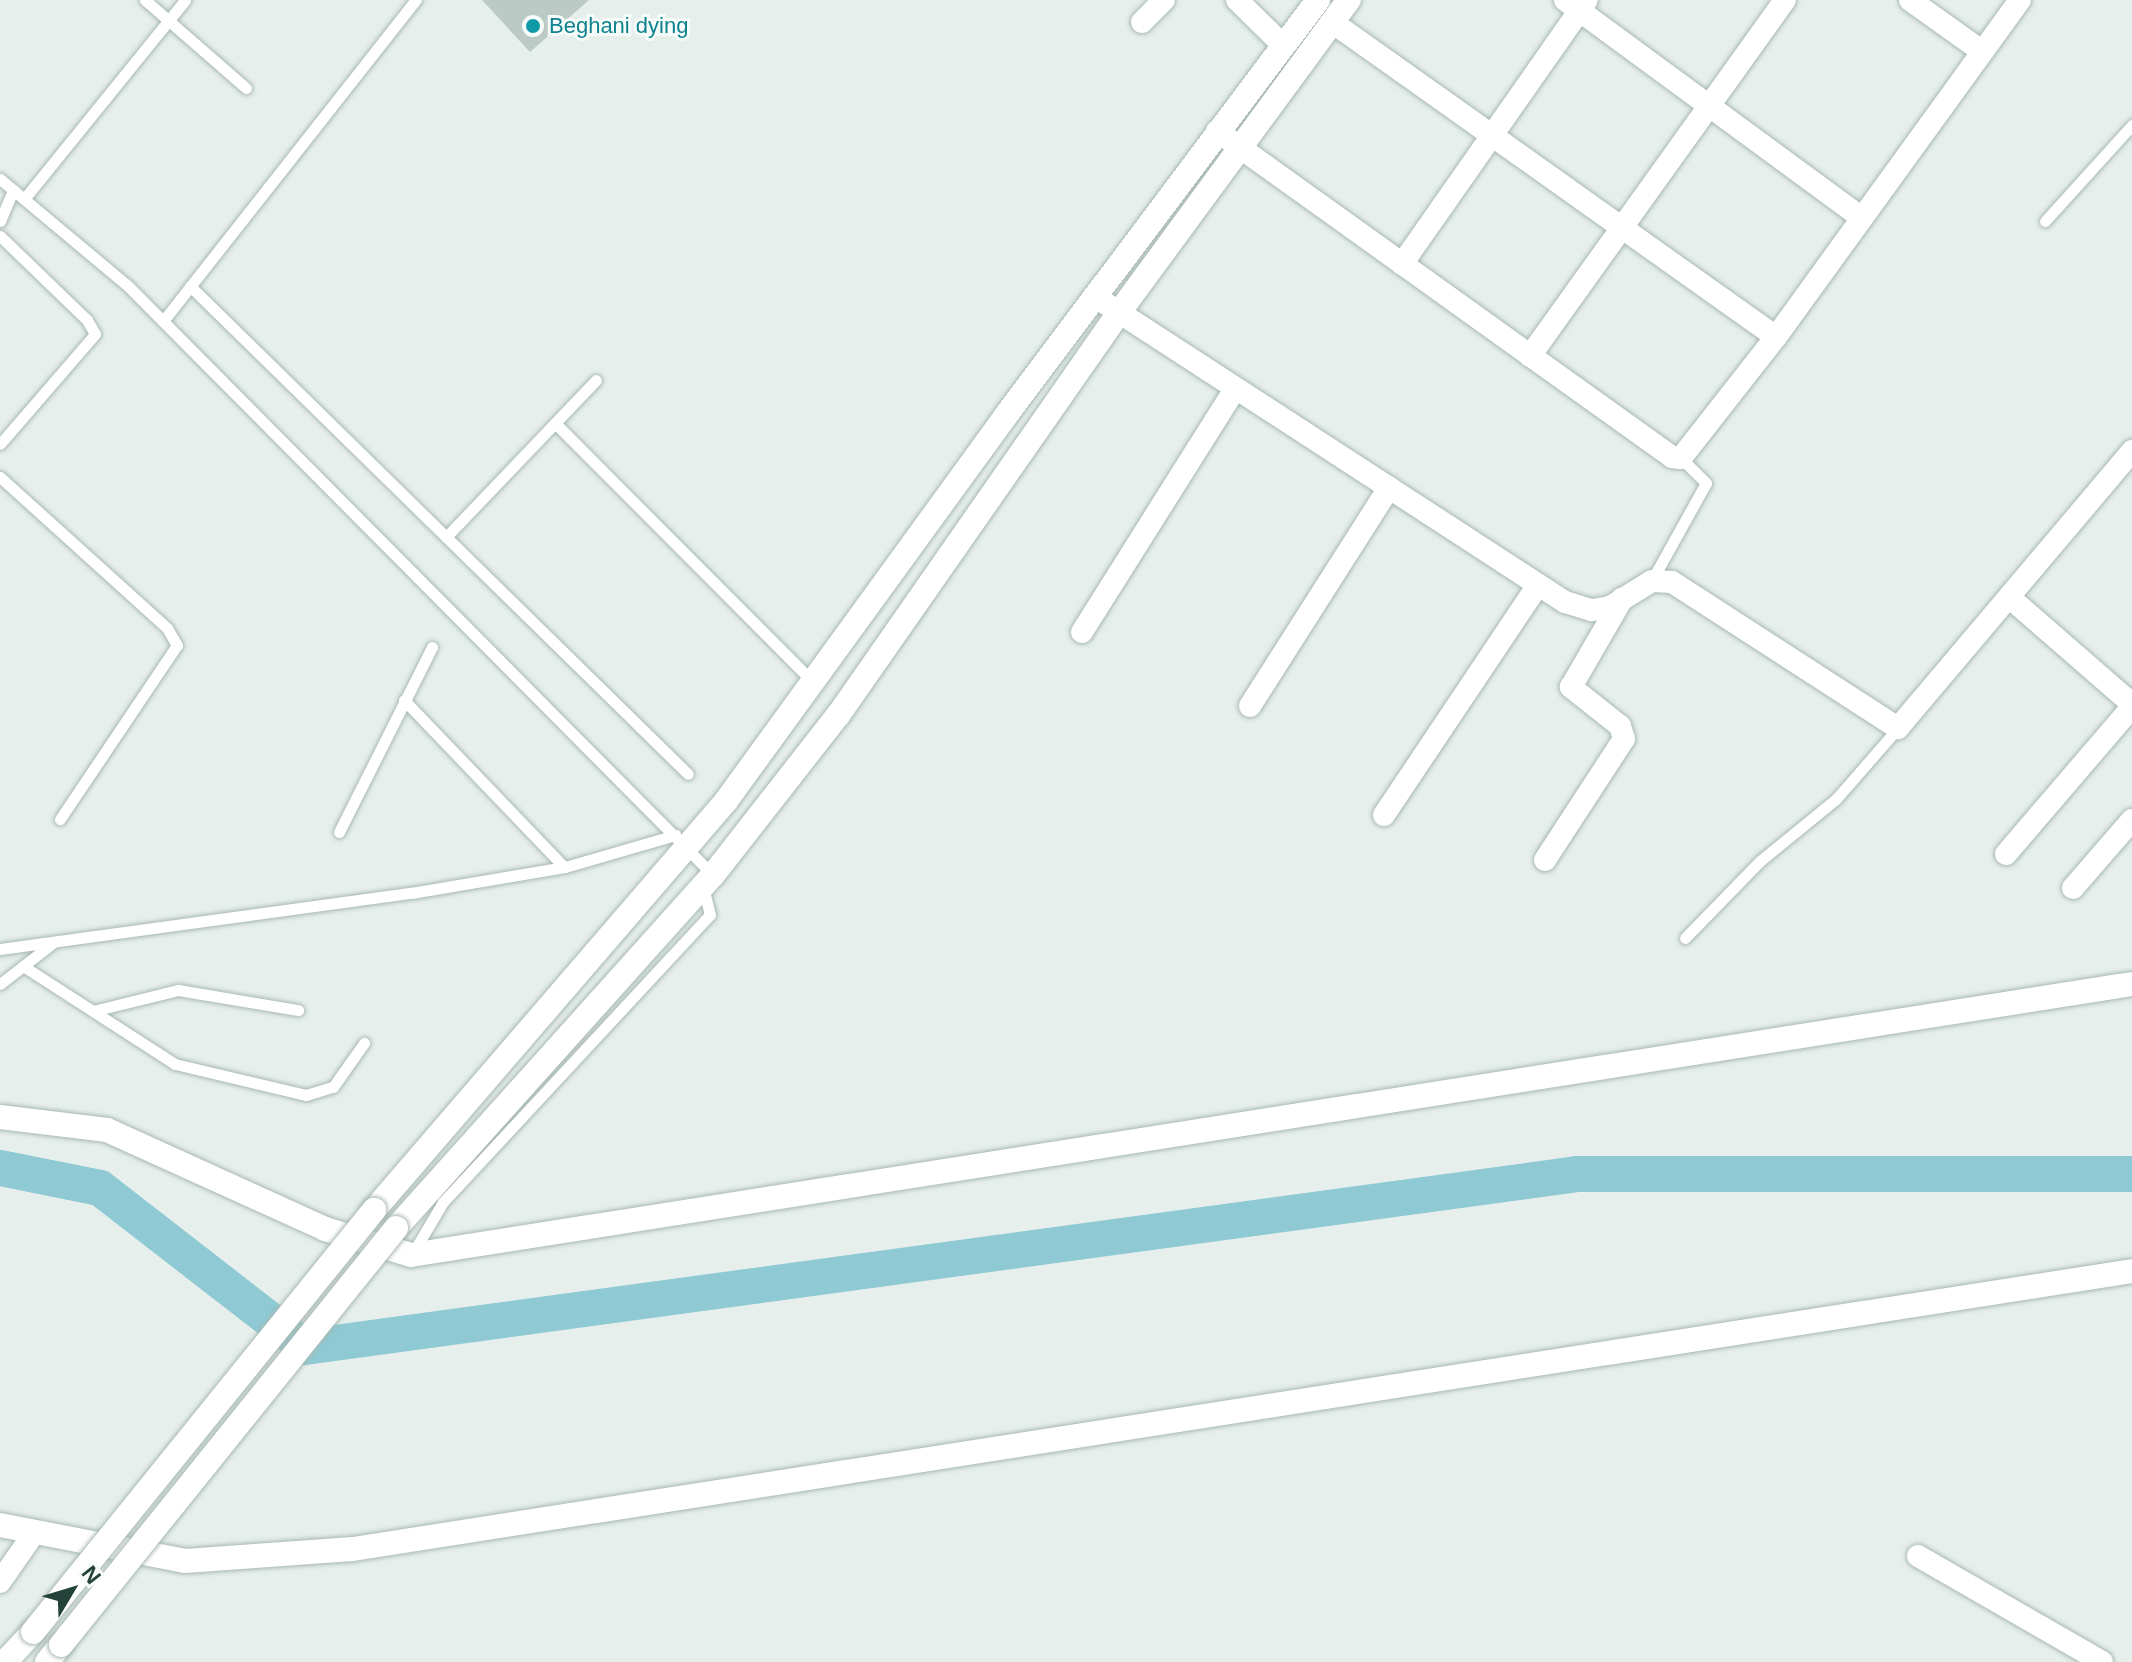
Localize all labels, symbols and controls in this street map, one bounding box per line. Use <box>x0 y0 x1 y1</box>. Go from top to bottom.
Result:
place label: Beghani dying <box>549 13 688 39</box>
marker: Beghani dying <box>524 17 542 35</box>
north arrow <box>32 1550 112 1630</box>
text: N <box>77 1561 106 1589</box>

